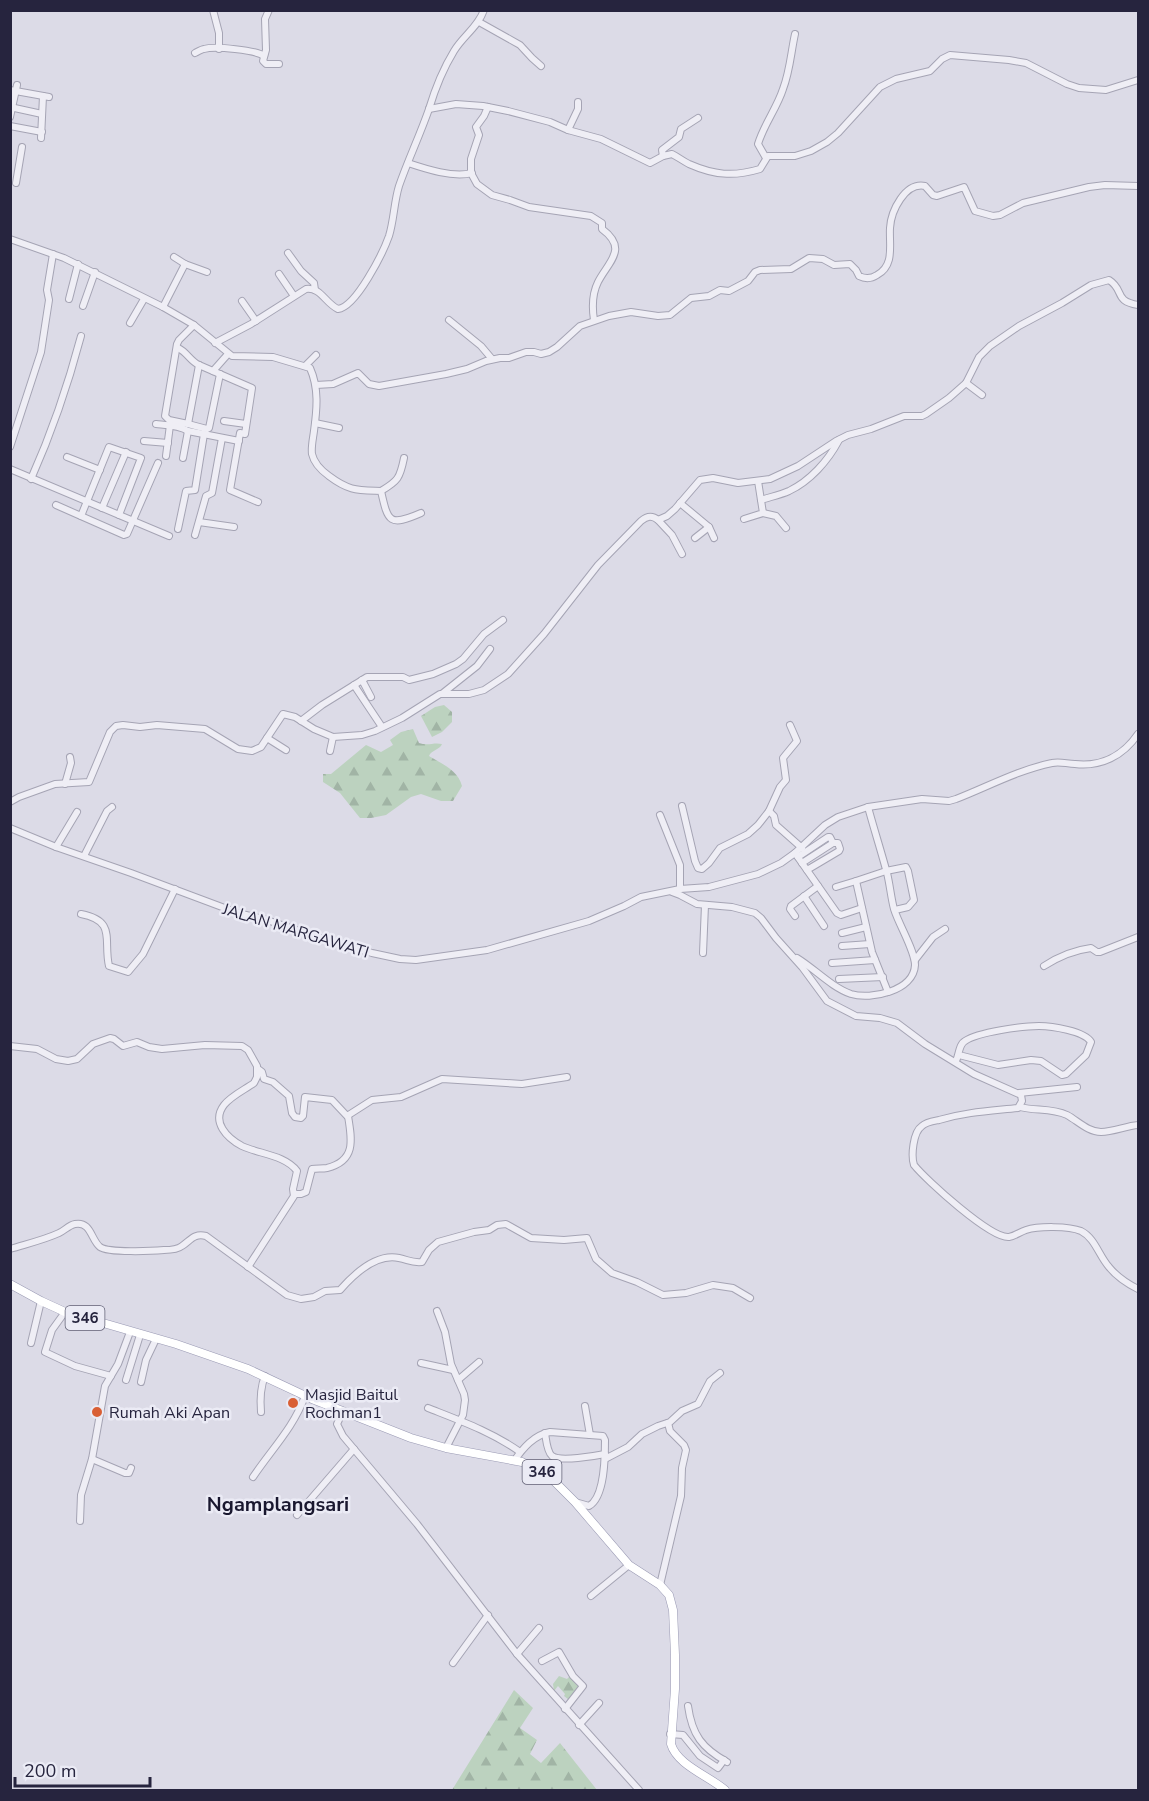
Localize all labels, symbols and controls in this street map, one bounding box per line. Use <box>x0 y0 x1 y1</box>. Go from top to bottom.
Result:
street label: JALAN MARGAWATI <box>219 898 372 964</box>
road number: 346 <box>66 1306 104 1330</box>
place label: Masjid Baitul Rochman1 <box>305 1384 398 1424</box>
marker: Masjid Baitul Rochman1 <box>286 1396 300 1410</box>
place label: Rumah Aki Apan <box>109 1402 230 1424</box>
marker: Rumah Aki Apan <box>90 1405 104 1419</box>
road number: 346 <box>522 1460 562 1484</box>
district label: Ngamplangsari <box>207 1491 349 1518</box>
scale bar <box>15 1750 150 1788</box>
text: 200 m <box>24 1759 76 1783</box>

